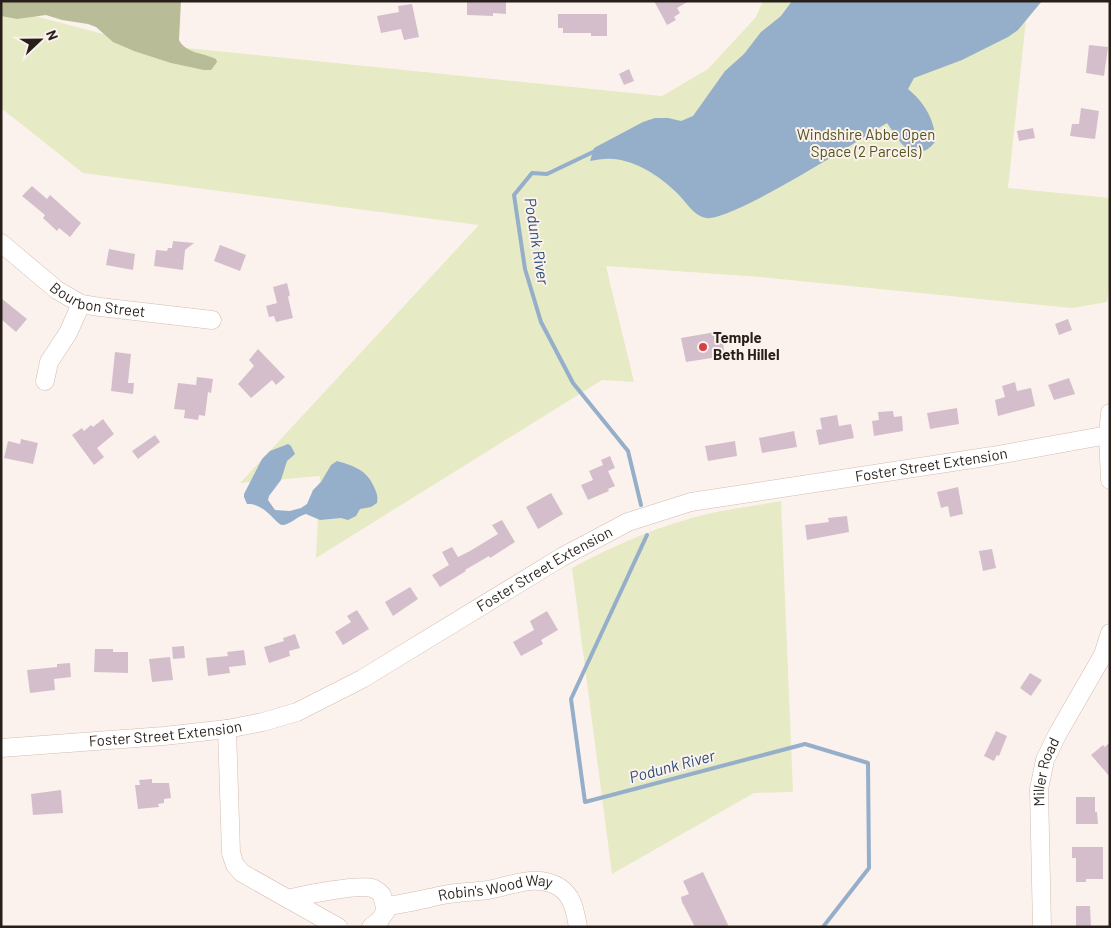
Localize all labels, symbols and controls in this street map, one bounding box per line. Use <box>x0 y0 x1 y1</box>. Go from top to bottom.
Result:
north arrow <box>15 15 65 65</box>
text: N <box>43 27 62 42</box>
park label: Windshire Abbe Open Space (2 Parcels) <box>797 125 935 160</box>
water label: Podunk River <box>521 196 554 287</box>
street label: Bourbon Street <box>47 278 146 320</box>
place label: Temple Beth Hillel <box>713 328 780 363</box>
marker: Temple Beth Hillel <box>697 341 709 353</box>
street label: Foster Street Extension <box>854 443 1009 485</box>
street label: Foster Street Extension <box>473 522 615 615</box>
street label: Foster Street Extension <box>88 716 243 750</box>
street label: Miller Road <box>1029 734 1063 807</box>
water label: Podunk River <box>627 745 718 786</box>
street label: Robin's Wood Way <box>436 870 555 904</box>

